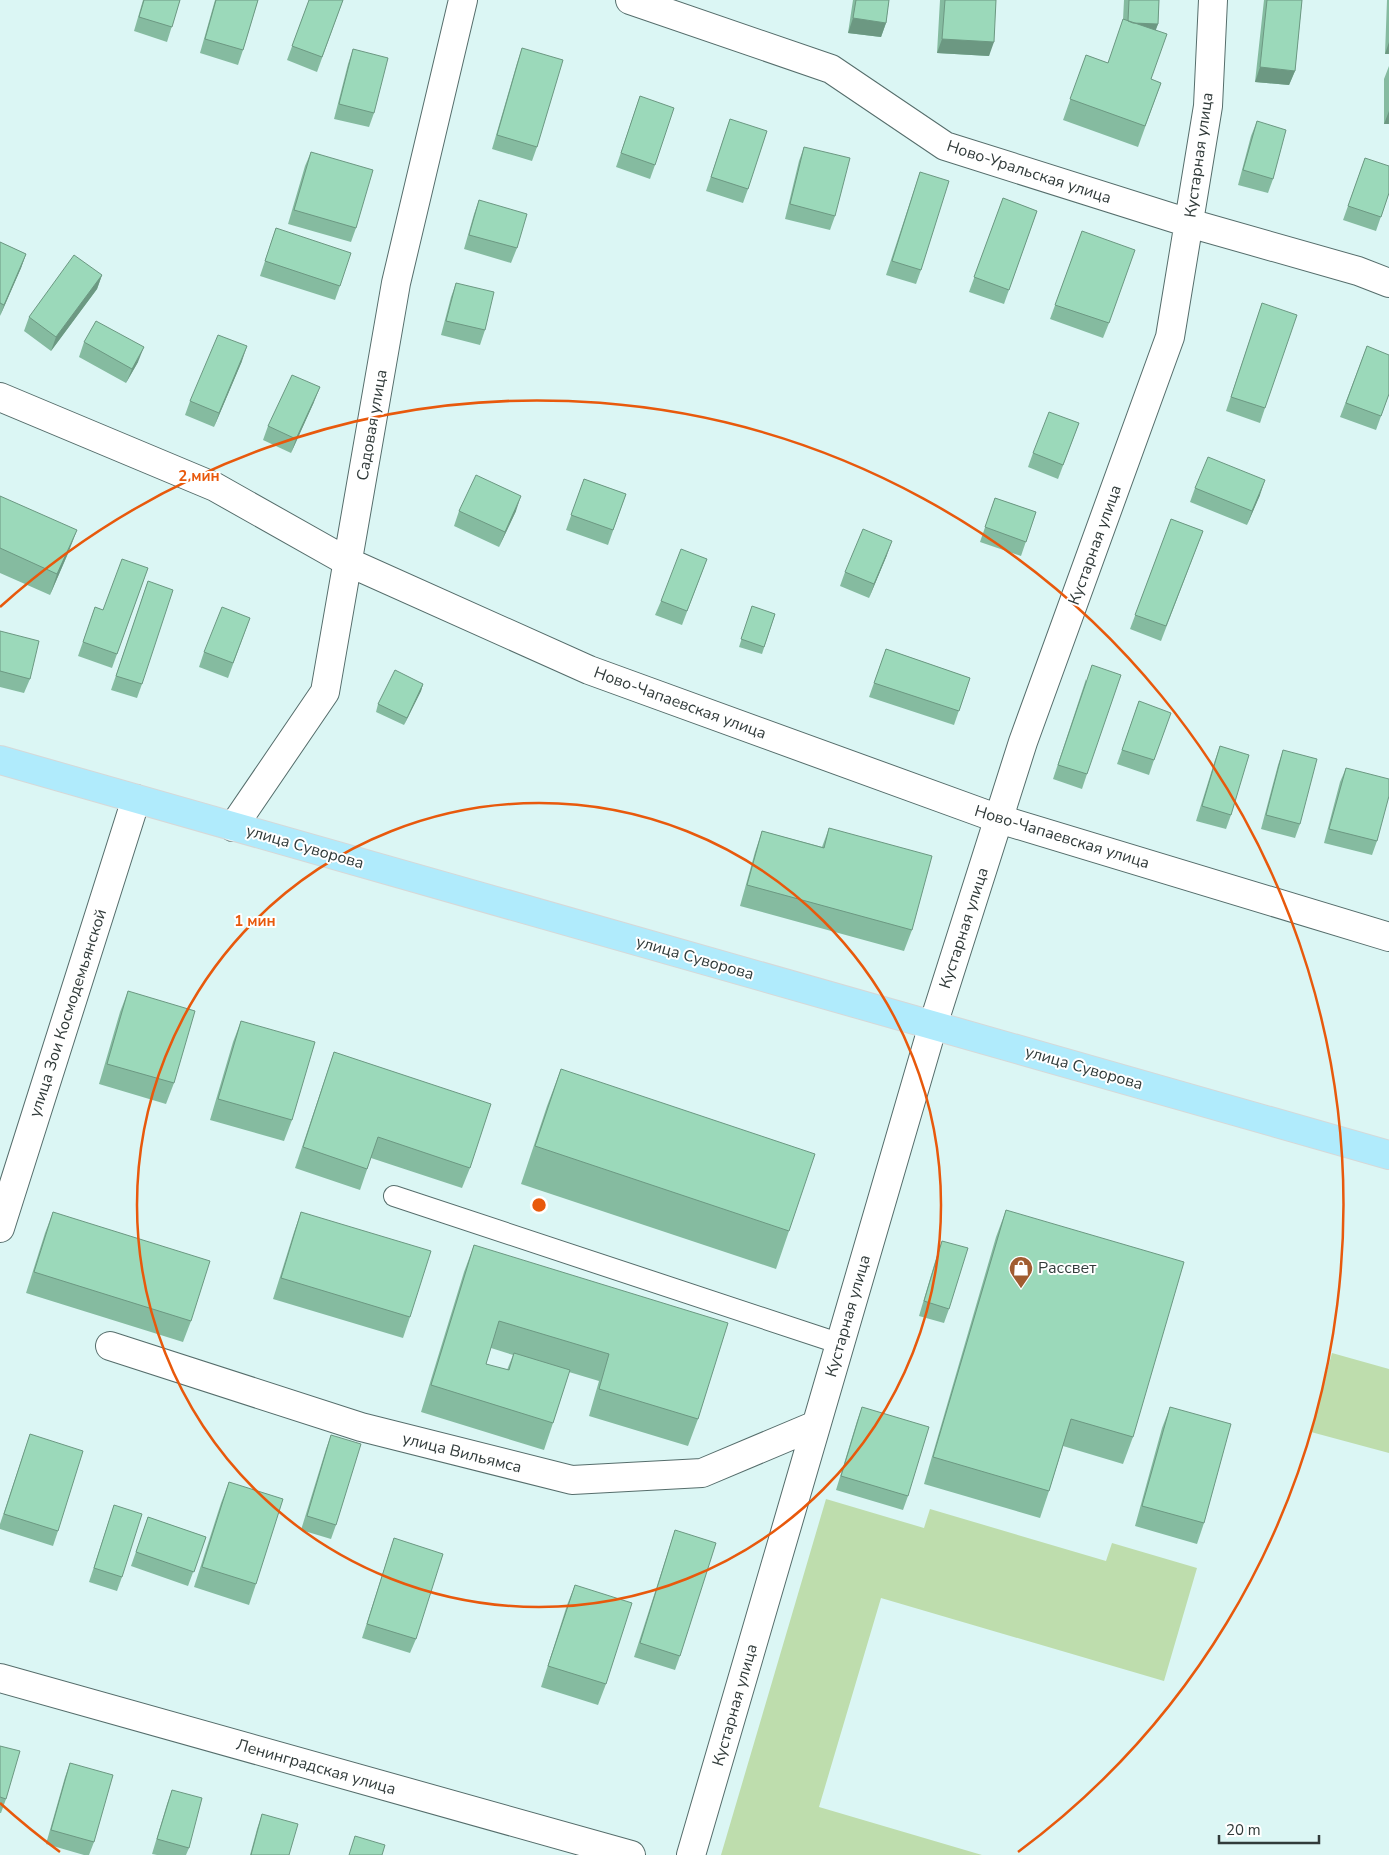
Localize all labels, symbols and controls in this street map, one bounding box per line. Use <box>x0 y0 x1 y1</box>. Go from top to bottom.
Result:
street label: Кустарная улица <box>1179 91 1219 219</box>
street label: Ново-Уральская улица <box>944 135 1114 209</box>
street label: Садовая улица <box>351 368 393 482</box>
text: 2 мин <box>178 466 220 486</box>
street label: Кустарная улица <box>1063 482 1127 608</box>
street label: Ново-Чапаевская улица <box>591 662 769 744</box>
street label: Ново-Чапаевская улица <box>972 800 1152 874</box>
street label: улица Суворова <box>244 820 366 874</box>
street label: Кустарная улица <box>934 865 994 991</box>
street label: улица Зои Космодемьянской <box>24 906 112 1120</box>
text: 1 мин <box>234 911 276 931</box>
street label: улица Суворова <box>634 931 756 985</box>
street label: улица Суворова <box>1023 1041 1145 1095</box>
centre of rings <box>530 1196 548 1214</box>
street label: Кустарная улица <box>820 1252 876 1380</box>
shop icon: Рассвет <box>1008 1255 1034 1289</box>
place label: Рассвет <box>1038 1257 1097 1279</box>
street label: улица Вильямса <box>400 1428 524 1478</box>
street label: Кустарная улица <box>707 1641 763 1769</box>
street label: Ленинградская улица <box>234 1734 398 1800</box>
scale bar <box>1219 1812 1319 1844</box>
text: 20 m <box>1226 1820 1261 1840</box>

